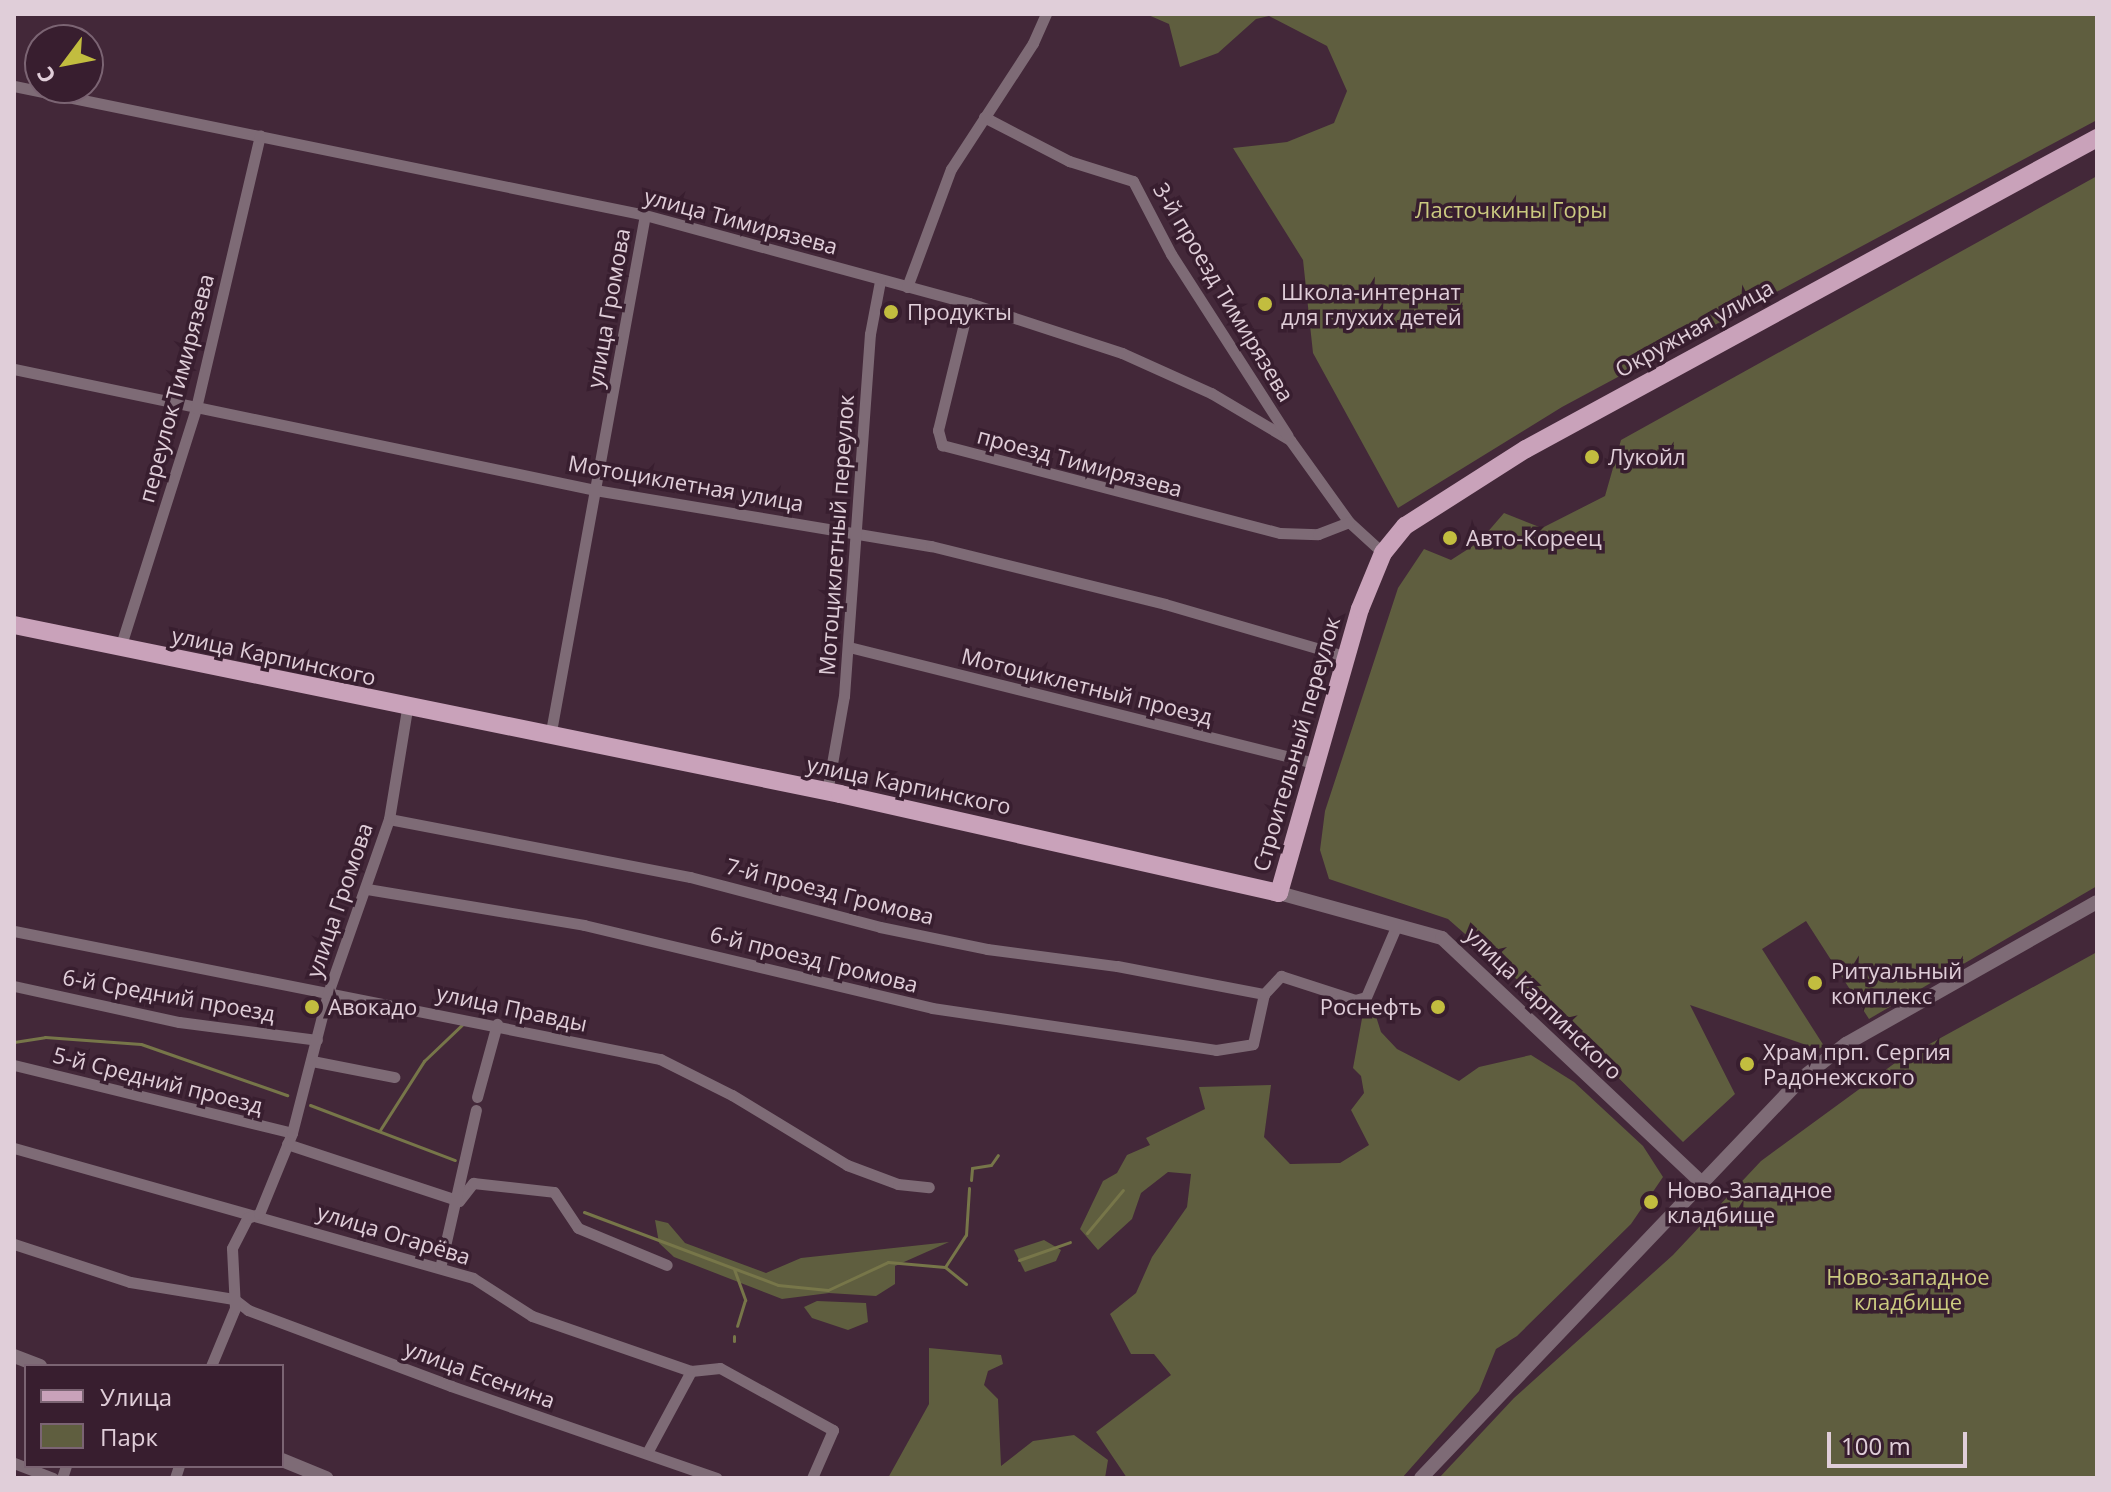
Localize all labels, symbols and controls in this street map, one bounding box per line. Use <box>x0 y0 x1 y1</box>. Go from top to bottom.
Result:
north arrow <box>24 24 104 104</box>
text: С <box>29 62 62 90</box>
street label: 3-й проезд Тимирязева <box>1148 178 1300 406</box>
street label: улица Тимирязева <box>641 182 841 260</box>
park label: Ласточкины Горы <box>1415 197 1607 223</box>
street label: улица Громова <box>581 226 635 390</box>
street label: переулок Тимирязева <box>133 271 219 505</box>
street label: Окружная улица <box>1610 274 1778 382</box>
place label: Школа-интернат для глухих детей <box>1281 278 1462 330</box>
marker: Школа-интернат для глухих детей <box>1256 295 1274 313</box>
place label: Продукты <box>907 299 1012 325</box>
marker: Продукты <box>882 303 900 321</box>
street label: Мотоциклетный переулок <box>813 394 859 676</box>
street label: проезд Тимирязева <box>974 422 1186 502</box>
place label: Лукойл <box>1608 444 1686 470</box>
marker: Лукойл <box>1583 448 1601 466</box>
street label: Мотоциклетная улица <box>566 449 806 517</box>
place label: Авто-Кореец <box>1466 525 1602 551</box>
marker: Авто-Кореец <box>1441 529 1459 547</box>
street label: Строительный переулок <box>1247 614 1345 874</box>
street label: улица Карпинского <box>170 621 378 691</box>
street label: Мотоциклетный проезд <box>959 642 1215 730</box>
street label: улица Карпинского <box>805 750 1013 820</box>
street label: улица Громова <box>300 819 378 981</box>
street label: 7-й проезд Громова <box>723 852 937 930</box>
street label: 6-й проезд Громова <box>707 920 921 998</box>
street label: улица Карпинского <box>1460 921 1628 1085</box>
place label: Ритуальный комплекс <box>1831 957 1962 1008</box>
street label: 6-й Средний проезд <box>61 963 277 1027</box>
marker: Ритуальный комплекс <box>1806 974 1824 992</box>
street label: улица Правды <box>434 979 590 1037</box>
place label: Авокадо <box>328 994 417 1020</box>
place label: Роснефть <box>1320 994 1422 1020</box>
marker: Авокадо <box>303 998 321 1016</box>
marker: Роснефть <box>1429 998 1447 1016</box>
place label: Храм прп. Сергия Радонежского <box>1763 1038 1951 1090</box>
street label: 5-й Средний проезд <box>50 1041 266 1119</box>
marker: Храм прп. Сергия Радонежского <box>1738 1055 1756 1073</box>
place label: Ново-Западное кладбище <box>1667 1176 1832 1228</box>
marker: Ново-Западное кладбище <box>1642 1193 1660 1211</box>
street label: улица Огарёва <box>314 1198 474 1270</box>
park label: Ново-западное кладбище <box>1826 1263 1990 1314</box>
street label: улица Есенина <box>401 1334 559 1414</box>
legend <box>24 1364 284 1468</box>
text: Улица <box>100 1380 172 1413</box>
scale bar <box>1831 1416 1971 1466</box>
text: Парк <box>100 1420 158 1453</box>
text: 100 m <box>1841 1429 1911 1462</box>

